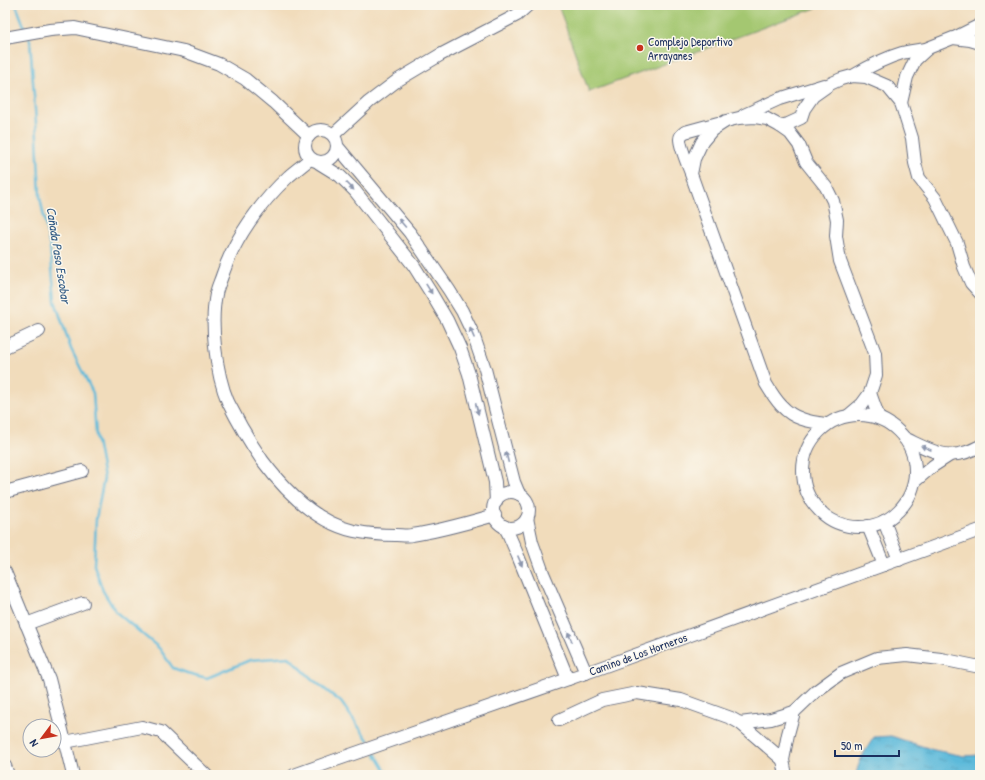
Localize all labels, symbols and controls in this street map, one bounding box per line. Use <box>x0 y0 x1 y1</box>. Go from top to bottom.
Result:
place label: Complejo Deportivo Arrayanes <box>648 33 733 64</box>
marker: Complejo Deportivo Arrayanes <box>635 43 645 53</box>
one-way arrow <box>345 181 355 191</box>
water label: Cañada Paso Escobar <box>42 205 76 306</box>
one-way arrow <box>398 218 407 229</box>
one-way arrow <box>425 284 433 294</box>
one-way arrow <box>468 326 474 338</box>
one-way arrow <box>474 403 480 415</box>
one-way arrow <box>921 445 932 451</box>
one-way arrow <box>504 451 510 463</box>
one-way arrow <box>517 555 523 566</box>
street label: Camino de Los Horneros <box>587 628 690 680</box>
one-way arrow <box>567 632 573 643</box>
north arrow <box>22 718 62 758</box>
scale bar <box>835 732 899 758</box>
text: N <box>26 737 41 749</box>
text: 50 m <box>841 737 862 754</box>

